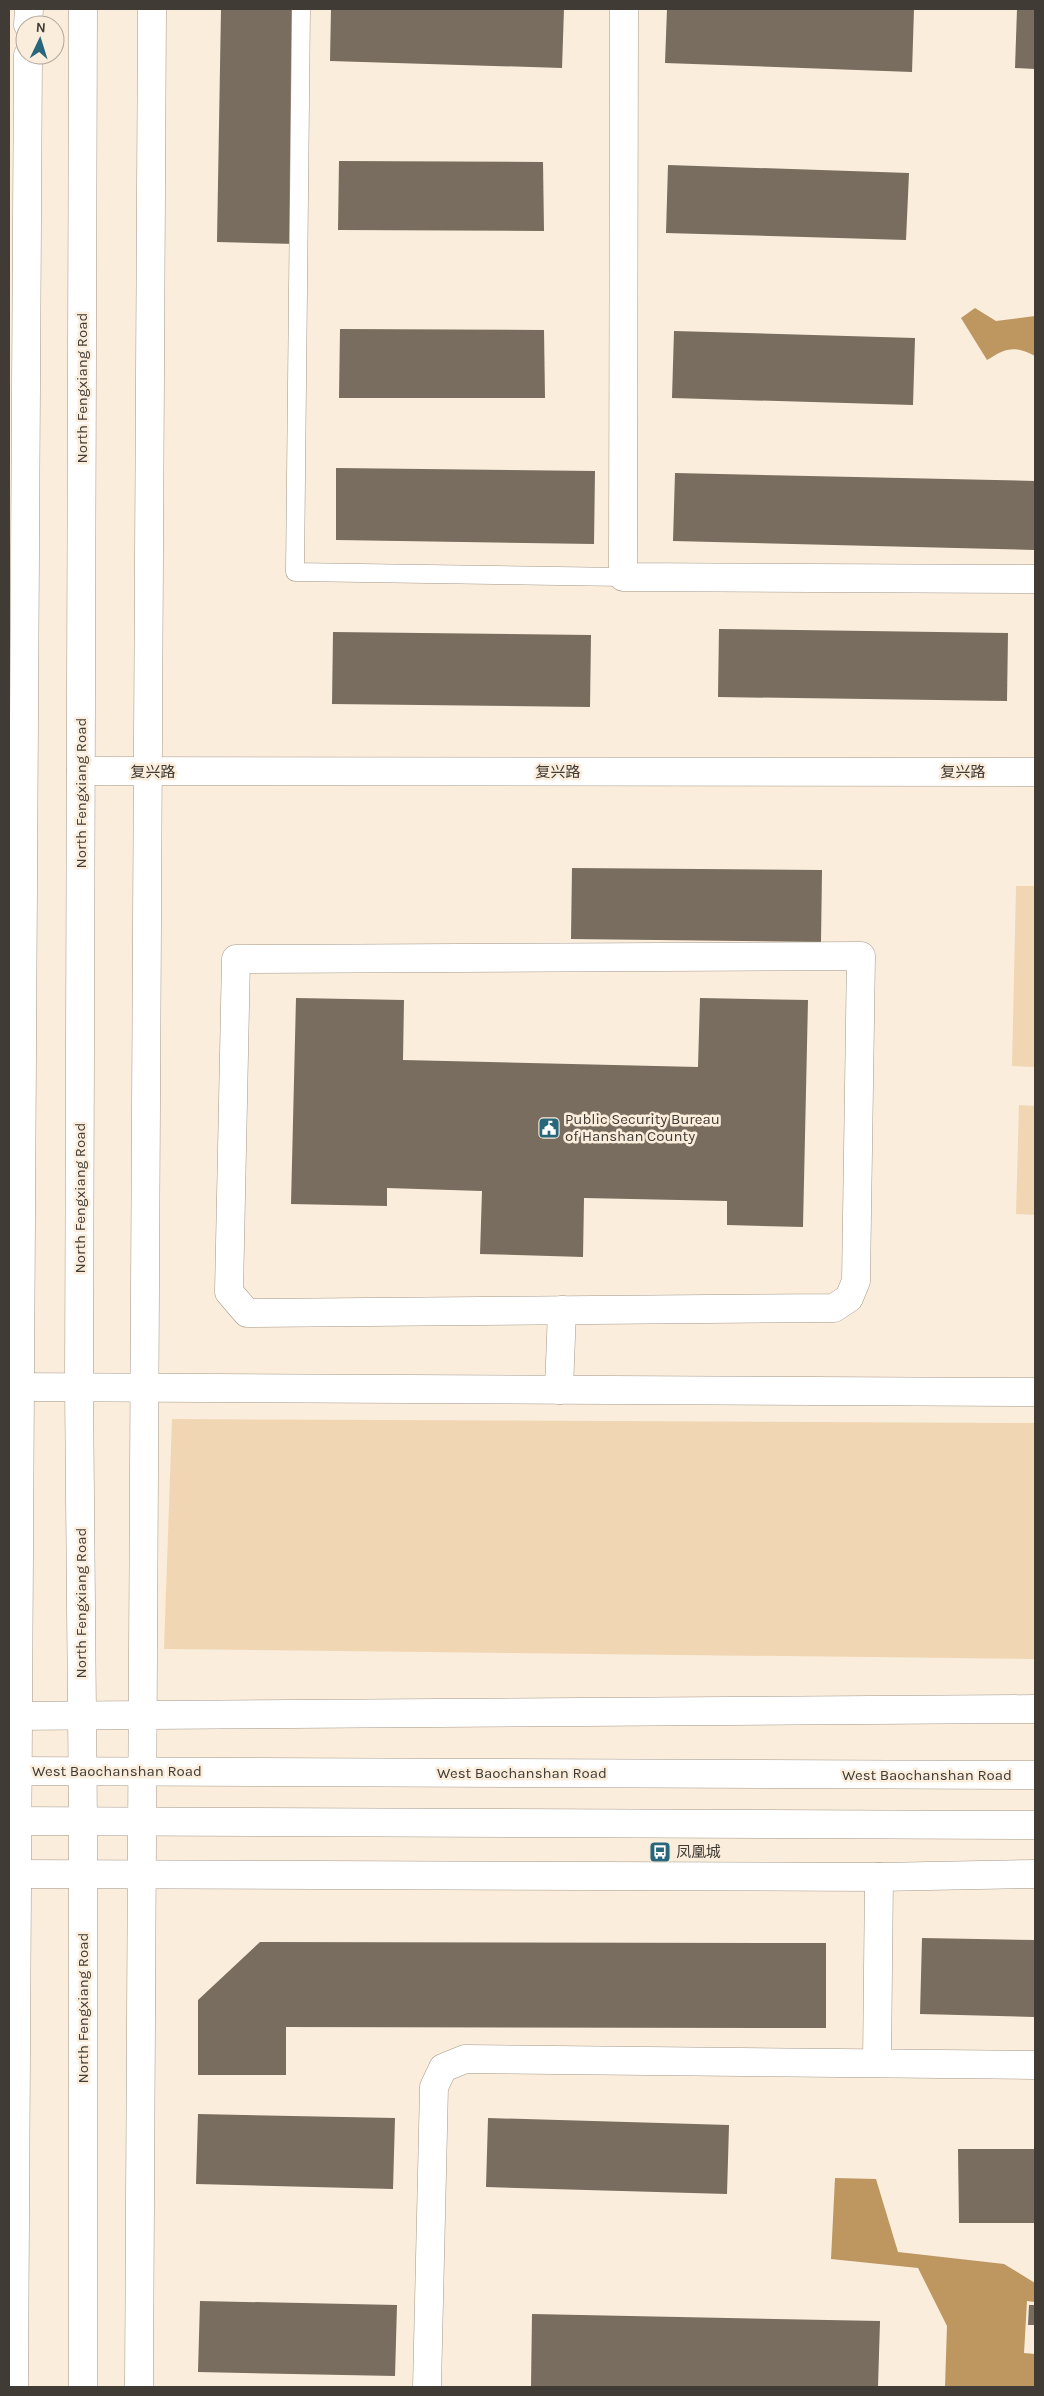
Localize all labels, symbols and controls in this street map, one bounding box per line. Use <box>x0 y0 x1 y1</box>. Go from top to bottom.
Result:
north arrow <box>15 15 65 65</box>
text: N <box>35 19 46 36</box>
street label: North Fengxiang Road <box>73 313 91 463</box>
street label: North Fengxiang Road <box>72 718 90 868</box>
street label: 复兴路 <box>130 763 176 781</box>
street label: 复兴路 <box>535 763 581 781</box>
street label: 复兴路 <box>940 763 986 781</box>
place label: Public Security Bureau of Hanshan County <box>565 1110 720 1145</box>
public building icon: Public Security Bureau of Hanshan County <box>537 1116 561 1140</box>
street label: North Fengxiang Road <box>71 1123 89 1273</box>
street label: North Fengxiang Road <box>72 1528 90 1678</box>
street label: West Baochanshan Road <box>32 1762 202 1780</box>
street label: West Baochanshan Road <box>437 1764 607 1782</box>
street label: West Baochanshan Road <box>842 1766 1012 1784</box>
bus stop icon: 凤凰城 <box>648 1840 672 1864</box>
place label: 凤凰城 <box>676 1843 721 1861</box>
street label: North Fengxiang Road <box>74 1933 92 2083</box>

